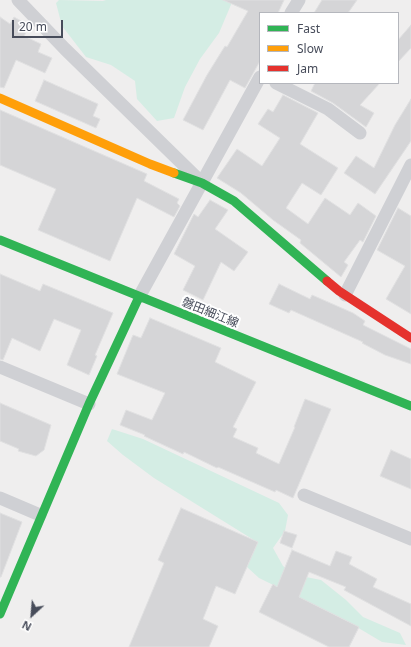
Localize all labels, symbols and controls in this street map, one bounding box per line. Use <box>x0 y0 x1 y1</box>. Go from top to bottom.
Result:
scale bar <box>14 12 65 38</box>
legend <box>259 12 399 84</box>
text: 20 m <box>19 18 47 35</box>
text: Fast <box>297 20 320 37</box>
text: Slow <box>297 40 323 57</box>
text: Jam <box>297 60 318 77</box>
street label: 磐田細江線 <box>179 295 241 331</box>
north arrow <box>12 595 52 635</box>
text: N <box>19 618 34 635</box>

